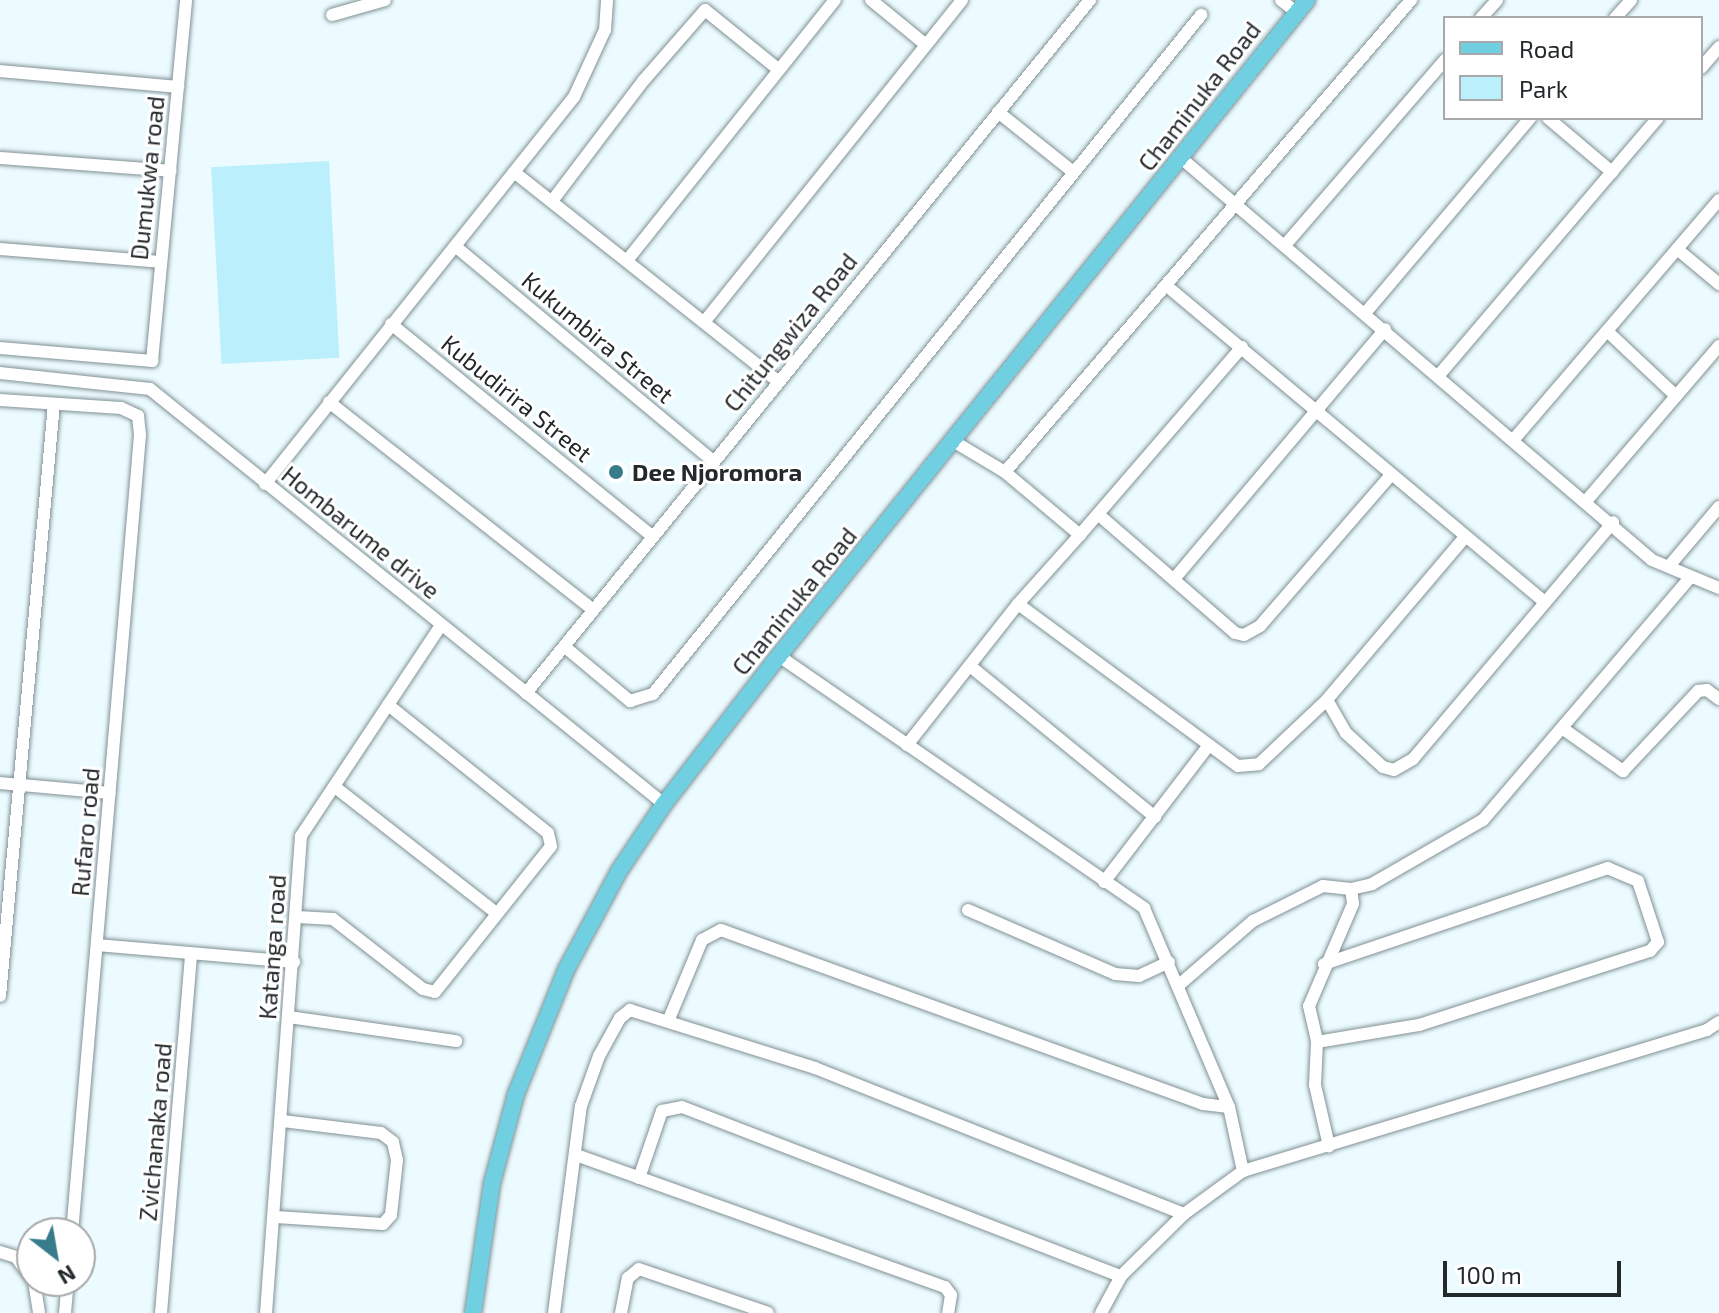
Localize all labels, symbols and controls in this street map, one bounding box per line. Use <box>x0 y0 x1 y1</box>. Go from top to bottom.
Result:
street label: Chaminuka Road <box>1132 16 1266 176</box>
legend <box>1443 16 1703 120</box>
text: Road <box>1519 34 1574 63</box>
text: Park <box>1519 74 1568 103</box>
street label: Dumukwa road <box>124 95 170 261</box>
street label: Chitungwiza Road <box>717 247 863 417</box>
street label: Kukumbira Street <box>516 265 680 409</box>
street label: Kubudirira Street <box>436 329 598 467</box>
place label: Dee Njoromora <box>632 458 802 486</box>
street label: Hombarume drive <box>276 459 446 605</box>
marker: Dee Njoromora <box>607 463 625 481</box>
street label: Chaminuka Road <box>726 521 862 681</box>
street label: Rufaro road <box>65 767 105 897</box>
street label: Katanga road <box>253 874 291 1020</box>
street label: Zvichanaka road <box>133 1042 177 1222</box>
north arrow <box>16 1217 96 1297</box>
scale bar <box>1447 1245 1625 1295</box>
text: 100 m <box>1457 1260 1522 1289</box>
text: N <box>54 1261 81 1291</box>

